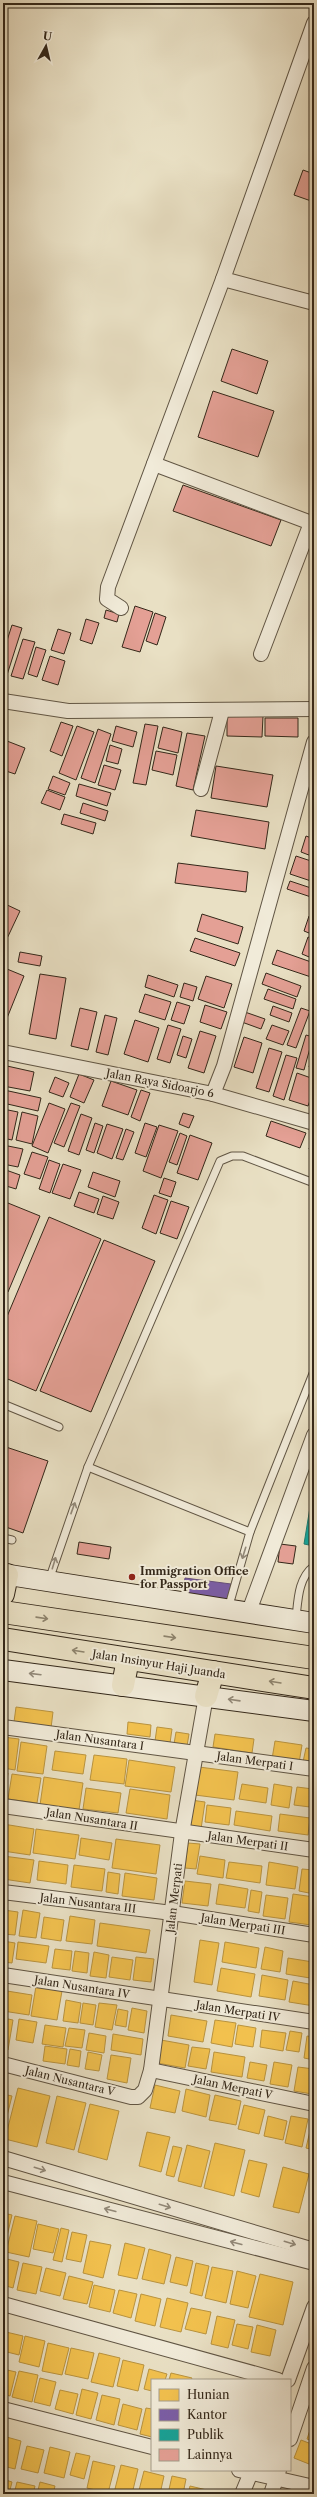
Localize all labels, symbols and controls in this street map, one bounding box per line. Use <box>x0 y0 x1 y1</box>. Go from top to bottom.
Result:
north arrow <box>26 26 66 66</box>
text: U <box>42 29 53 44</box>
street label: Jalan Raya Sidoarjo 6 <box>103 1065 216 1100</box>
one-way arrow <box>69 1503 77 1515</box>
one-way arrow <box>240 1546 247 1559</box>
one-way arrow <box>51 1556 58 1569</box>
place label: Immigration Office for Passport <box>140 1564 249 1591</box>
marker: Immigration Office for Passport <box>127 1572 137 1582</box>
one-way arrow <box>35 1614 48 1622</box>
one-way arrow <box>163 1633 176 1641</box>
street label: Jalan Insinyur Haji Juanda <box>89 1646 227 1681</box>
one-way arrow <box>72 1647 85 1655</box>
one-way arrow <box>29 1670 42 1678</box>
one-way arrow <box>269 1678 282 1686</box>
one-way arrow <box>228 1696 241 1704</box>
street label: Jalan Nusantara I <box>53 1727 145 1753</box>
street label: Jalan Merpati I <box>214 1748 294 1773</box>
street label: Jalan Nusantara II <box>43 1805 139 1833</box>
street label: Jalan Merpati II <box>205 1828 289 1854</box>
street label: Jalan Merpati <box>163 1862 185 1936</box>
street label: Jalan Nusantara III <box>37 1890 137 1916</box>
street label: Jalan Merpati III <box>198 1910 286 1938</box>
street label: Jalan Nusantara IV <box>31 1972 132 2002</box>
street label: Jalan Merpati IV <box>193 1997 282 2025</box>
street label: Jalan Nusantara V <box>22 2063 117 2099</box>
street label: Jalan Merpati V <box>190 2071 275 2102</box>
one-way arrow <box>34 2166 47 2173</box>
one-way arrow <box>158 2203 171 2210</box>
one-way arrow <box>104 2206 117 2213</box>
one-way arrow <box>229 2238 242 2246</box>
one-way arrow <box>283 2240 296 2247</box>
legend <box>151 2379 291 2471</box>
text: Hunian <box>187 2387 230 2402</box>
text: Kantor <box>187 2407 227 2422</box>
text: Publik <box>187 2427 225 2442</box>
text: Lainnya <box>187 2447 233 2462</box>

